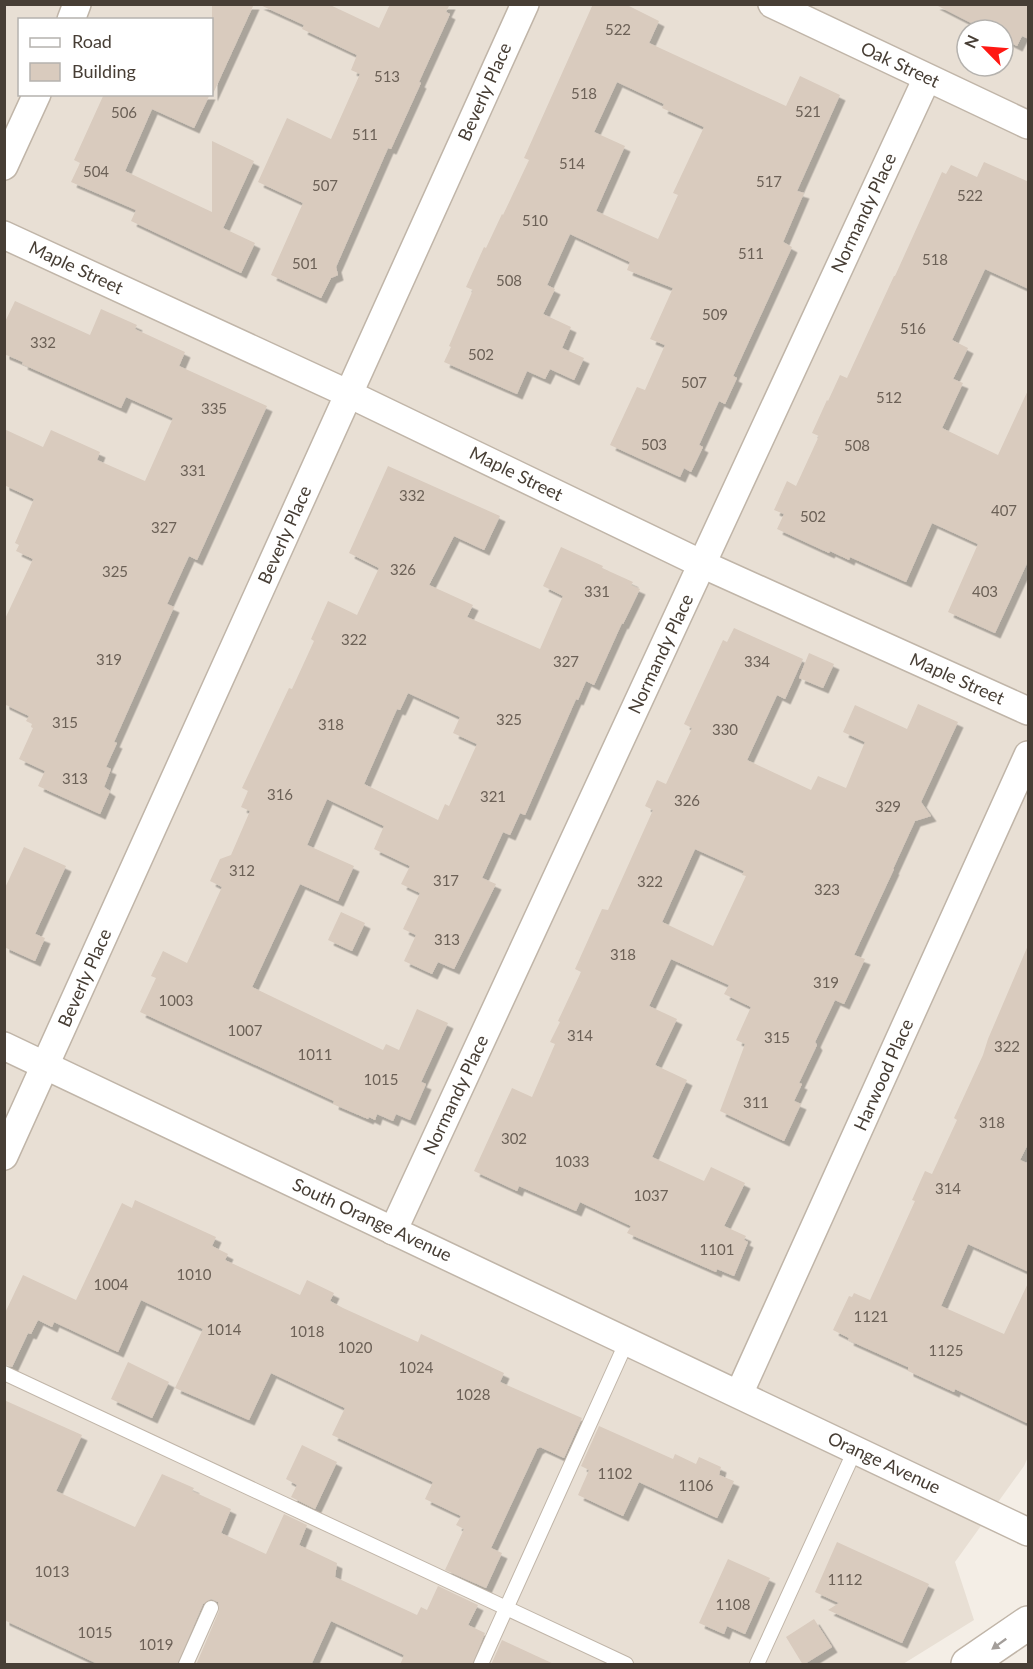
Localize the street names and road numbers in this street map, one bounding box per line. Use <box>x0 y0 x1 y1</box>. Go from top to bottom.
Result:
street label: Oak Street <box>858 36 944 92</box>
street label: Beverly Place <box>453 39 516 144</box>
street label: Normandy Place <box>826 149 900 276</box>
street label: Maple Street <box>26 236 127 299</box>
street label: Maple Street <box>466 441 567 505</box>
street label: Beverly Place <box>253 482 316 587</box>
street label: Normandy Place <box>623 590 697 717</box>
street label: Maple Street <box>907 647 1009 709</box>
street label: Beverly Place <box>53 925 116 1030</box>
street label: Harwood Place <box>849 1015 918 1134</box>
street label: Normandy Place <box>418 1031 492 1158</box>
street label: South Orange Avenue <box>289 1173 455 1266</box>
street label: Orange Avenue <box>825 1426 944 1498</box>

